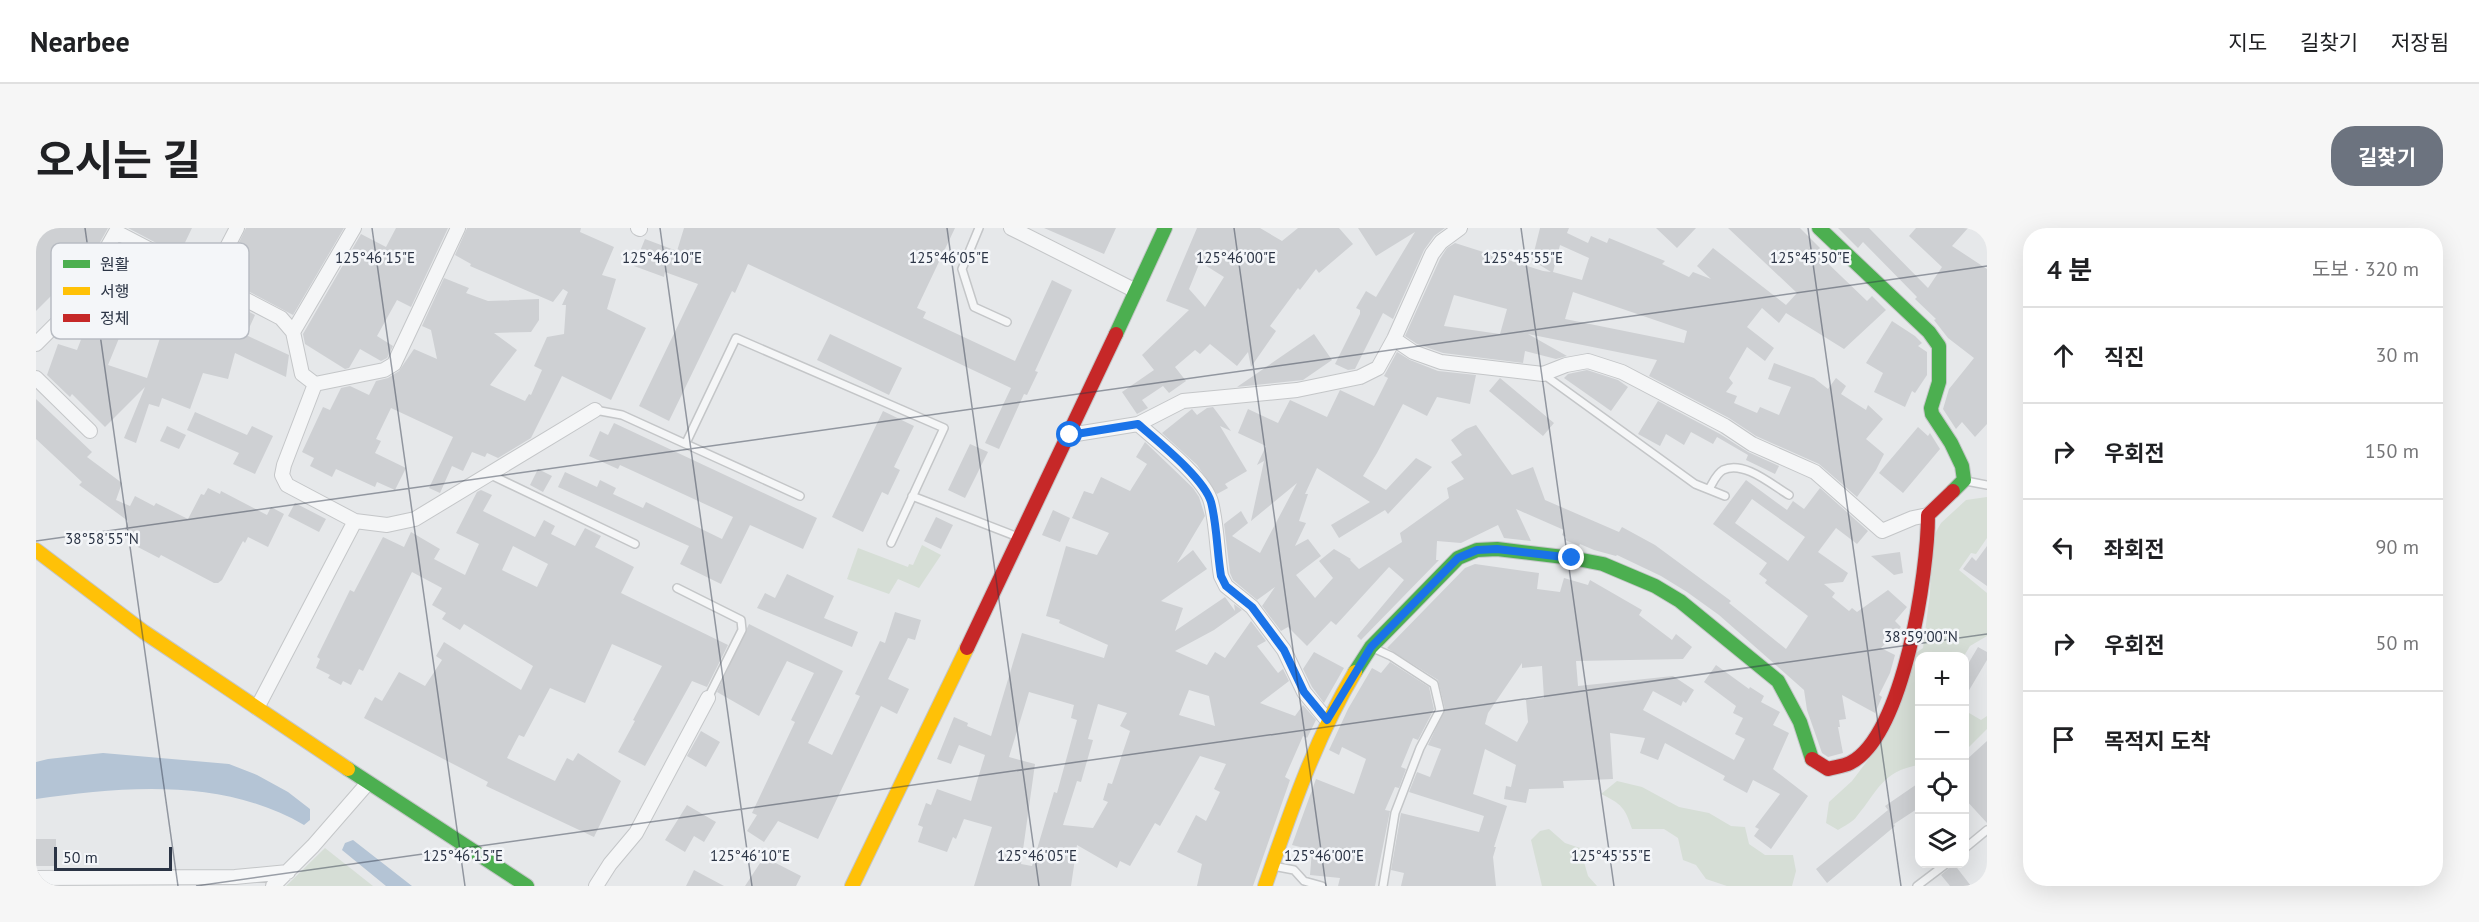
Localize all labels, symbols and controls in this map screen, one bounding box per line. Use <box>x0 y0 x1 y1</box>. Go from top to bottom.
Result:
text: Nearbee <box>30 23 130 60</box>
text: 지도 <box>2228 29 2267 56</box>
text: 길찾기 <box>2300 29 2358 56</box>
text: 저장됨 <box>2391 29 2449 56</box>
button: 길찾기 <box>2331 126 2443 186</box>
text: 오시는 길 <box>36 132 201 187</box>
legend <box>51 243 249 339</box>
text: 125°46'15"E <box>335 248 415 267</box>
text: 125°46'10"E <box>622 248 702 267</box>
text: 125°46'05"E <box>909 248 989 267</box>
text: 125°46'00"E <box>1196 248 1276 267</box>
text: 125°45'55"E <box>1483 248 1563 267</box>
text: 125°45'50"E <box>1770 248 1850 267</box>
text: 4 분 <box>2047 253 2092 286</box>
text: 원활 <box>100 254 130 274</box>
text: 도보 · 320 m <box>2312 256 2419 282</box>
text: 서행 <box>100 281 129 301</box>
text: 정체 <box>100 308 129 328</box>
icon: ahead <box>2047 339 2080 372</box>
text: 30 m <box>2376 342 2419 368</box>
text: 직진 <box>2104 343 2144 371</box>
route start <box>1056 421 1082 447</box>
icon: right <box>2047 435 2080 468</box>
text: 150 m <box>2365 438 2419 464</box>
text: 우회전 <box>2104 439 2165 467</box>
text: 38°58'55"N <box>65 529 139 548</box>
icon: left <box>2047 531 2080 564</box>
text: 90 m <box>2376 534 2419 560</box>
text: 좌회전 <box>2104 535 2165 563</box>
route end <box>1558 544 1584 570</box>
text: 38°59'00"N <box>1884 627 1958 646</box>
icon: right <box>2047 627 2080 660</box>
text: 50 m <box>2376 630 2419 656</box>
text: 우회전 <box>2104 631 2165 659</box>
map controls <box>1915 652 1969 868</box>
button: + <box>1915 652 1969 706</box>
button: − <box>1915 706 1969 760</box>
icon: arrive <box>2047 723 2080 756</box>
text: 목적지 도착 <box>2104 727 2211 755</box>
button: locate <box>1915 760 1969 814</box>
button: layers <box>1915 814 1969 868</box>
scale bar <box>54 844 172 872</box>
text: 125°46'15"E <box>423 846 503 865</box>
text: 125°46'10"E <box>710 846 790 865</box>
text: 125°46'05"E <box>997 846 1077 865</box>
text: 125°46'00"E <box>1284 846 1364 865</box>
text: 125°45'55"E <box>1571 846 1651 865</box>
text: 50 m <box>63 847 98 867</box>

